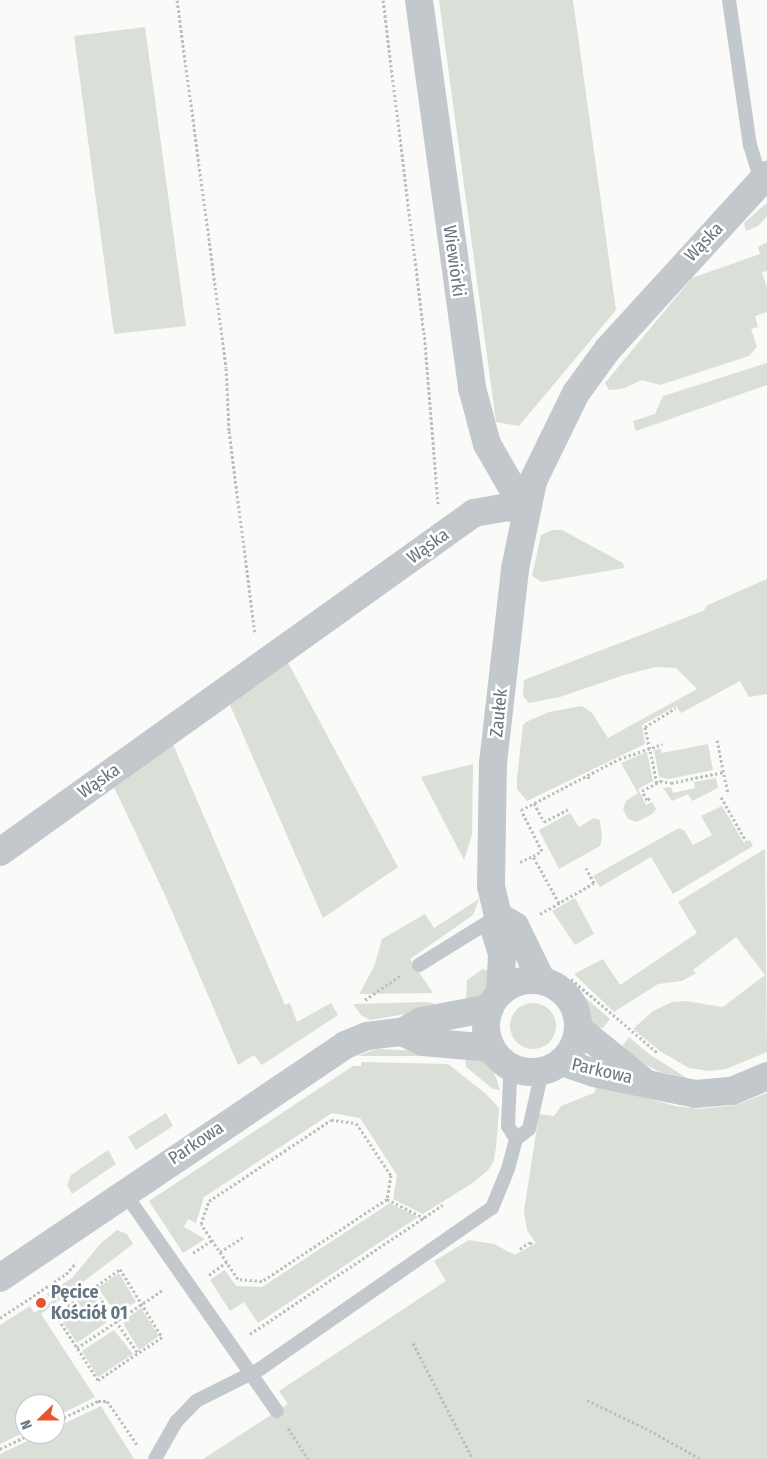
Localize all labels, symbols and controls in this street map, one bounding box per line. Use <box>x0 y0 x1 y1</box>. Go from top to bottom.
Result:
street label: Wąska <box>680 218 728 266</box>
street label: Wiewiórki <box>438 224 470 298</box>
street label: Wąska <box>403 524 453 568</box>
street label: Zaułek <box>486 688 512 738</box>
street label: Wąska <box>74 759 124 803</box>
street label: Parkowa <box>570 1054 634 1088</box>
street label: Parkowa <box>164 1117 228 1169</box>
place label: Pęcice Kościół 01 <box>51 1282 128 1325</box>
marker: Pęcice Kościół 01 <box>35 1297 47 1309</box>
north arrow <box>15 1394 65 1444</box>
text: N <box>17 1417 36 1432</box>

